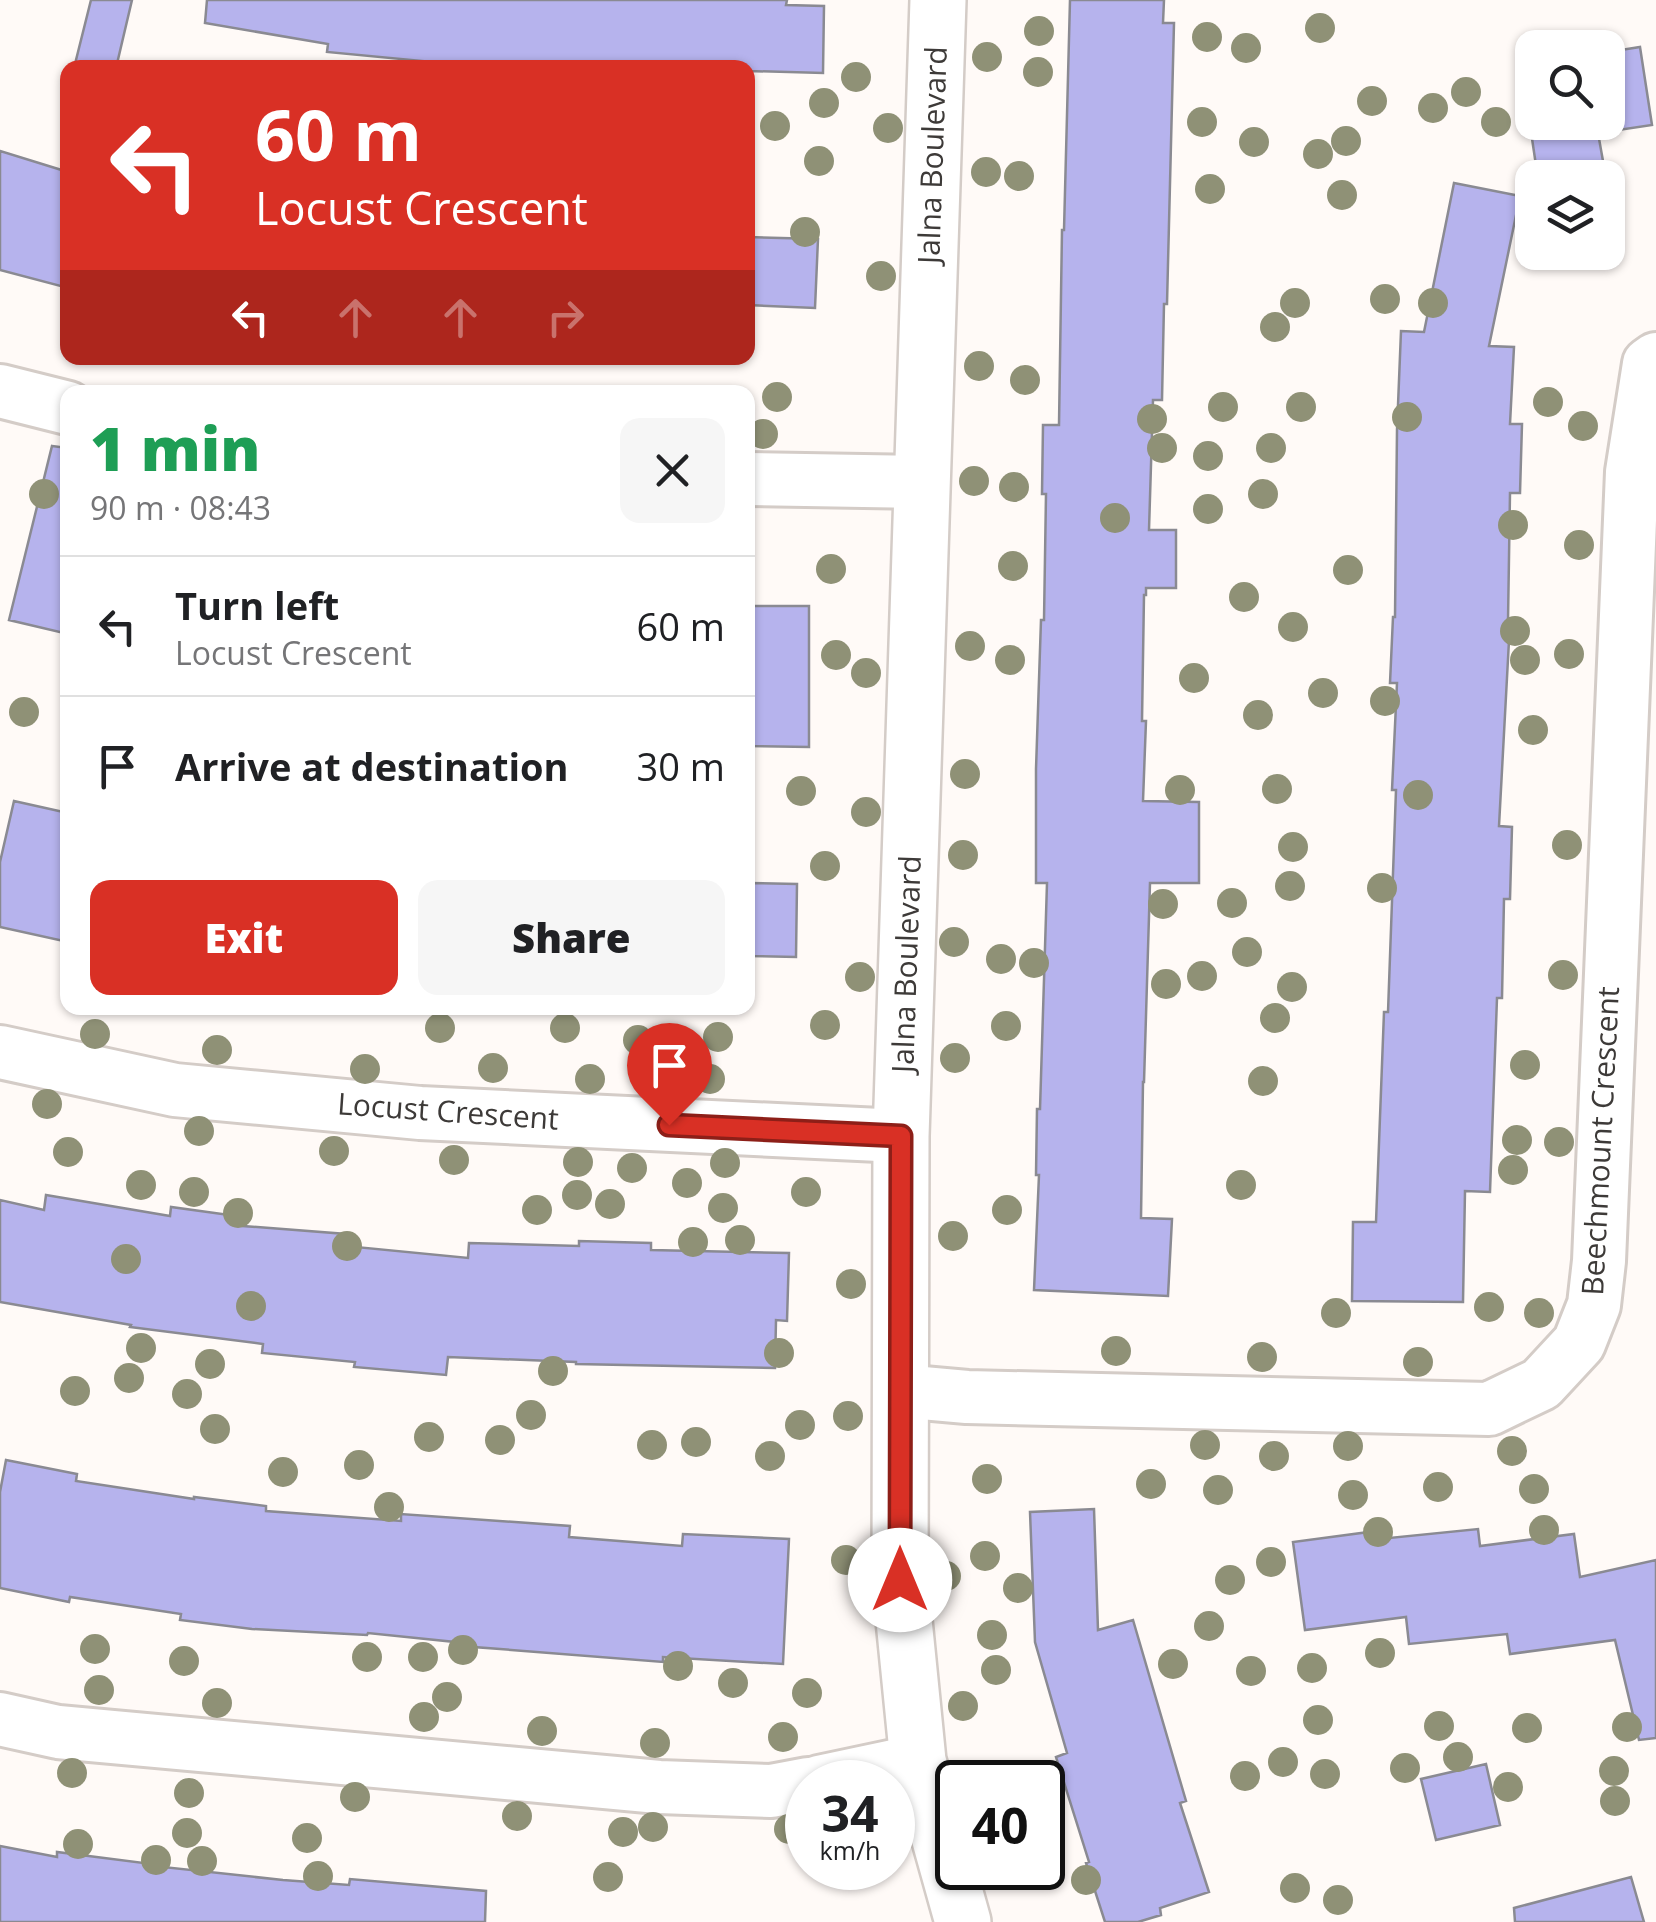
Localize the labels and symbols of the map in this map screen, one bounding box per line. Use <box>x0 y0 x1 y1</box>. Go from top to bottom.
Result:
street label: Jalna Boulevard <box>907 45 956 267</box>
street label: Jalna Boulevard <box>881 854 930 1076</box>
street label: Beechmount Crescent <box>1571 985 1628 1297</box>
pin <box>627 1023 712 1126</box>
street label: Locust Crescent <box>336 1082 560 1139</box>
position arrow <box>848 1528 952 1632</box>
speed limit sign: 40 <box>935 1760 1065 1890</box>

